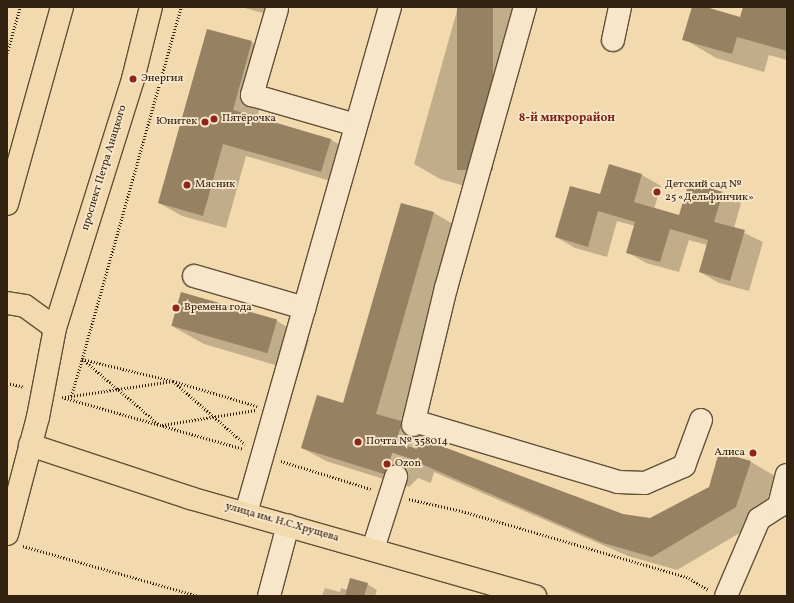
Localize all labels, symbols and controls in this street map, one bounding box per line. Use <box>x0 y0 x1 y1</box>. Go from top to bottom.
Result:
place label: Энергия <box>141 72 183 86</box>
marker: Энергия <box>128 74 138 84</box>
street label: проспект Петра Анацкого <box>80 104 130 232</box>
place label: Пятёрочка <box>222 112 276 126</box>
district label: 8-й микрорайон <box>519 112 615 126</box>
marker: Пятёрочка <box>209 114 219 124</box>
place label: Юнитек <box>156 115 197 129</box>
marker: Юнитек <box>200 117 210 127</box>
place label: Мясник <box>195 178 235 192</box>
place label: Детский сад № 25 «Дельфинчик» <box>665 179 754 205</box>
marker: Мясник <box>182 180 192 190</box>
marker: Детский сад № 25 «Дельфинчик» <box>652 187 662 197</box>
place label: Времена года <box>184 301 252 315</box>
marker: Времена года <box>171 303 181 313</box>
place label: Почта № 358014 <box>366 435 448 449</box>
marker: Почта № 358014 <box>353 437 363 447</box>
place label: Алиса <box>714 446 745 460</box>
marker: Алиса <box>748 448 758 458</box>
place label: Ozon <box>395 457 421 471</box>
marker: Ozon <box>382 459 392 469</box>
street label: улица им. Н.С.Хрущева <box>224 500 340 546</box>

